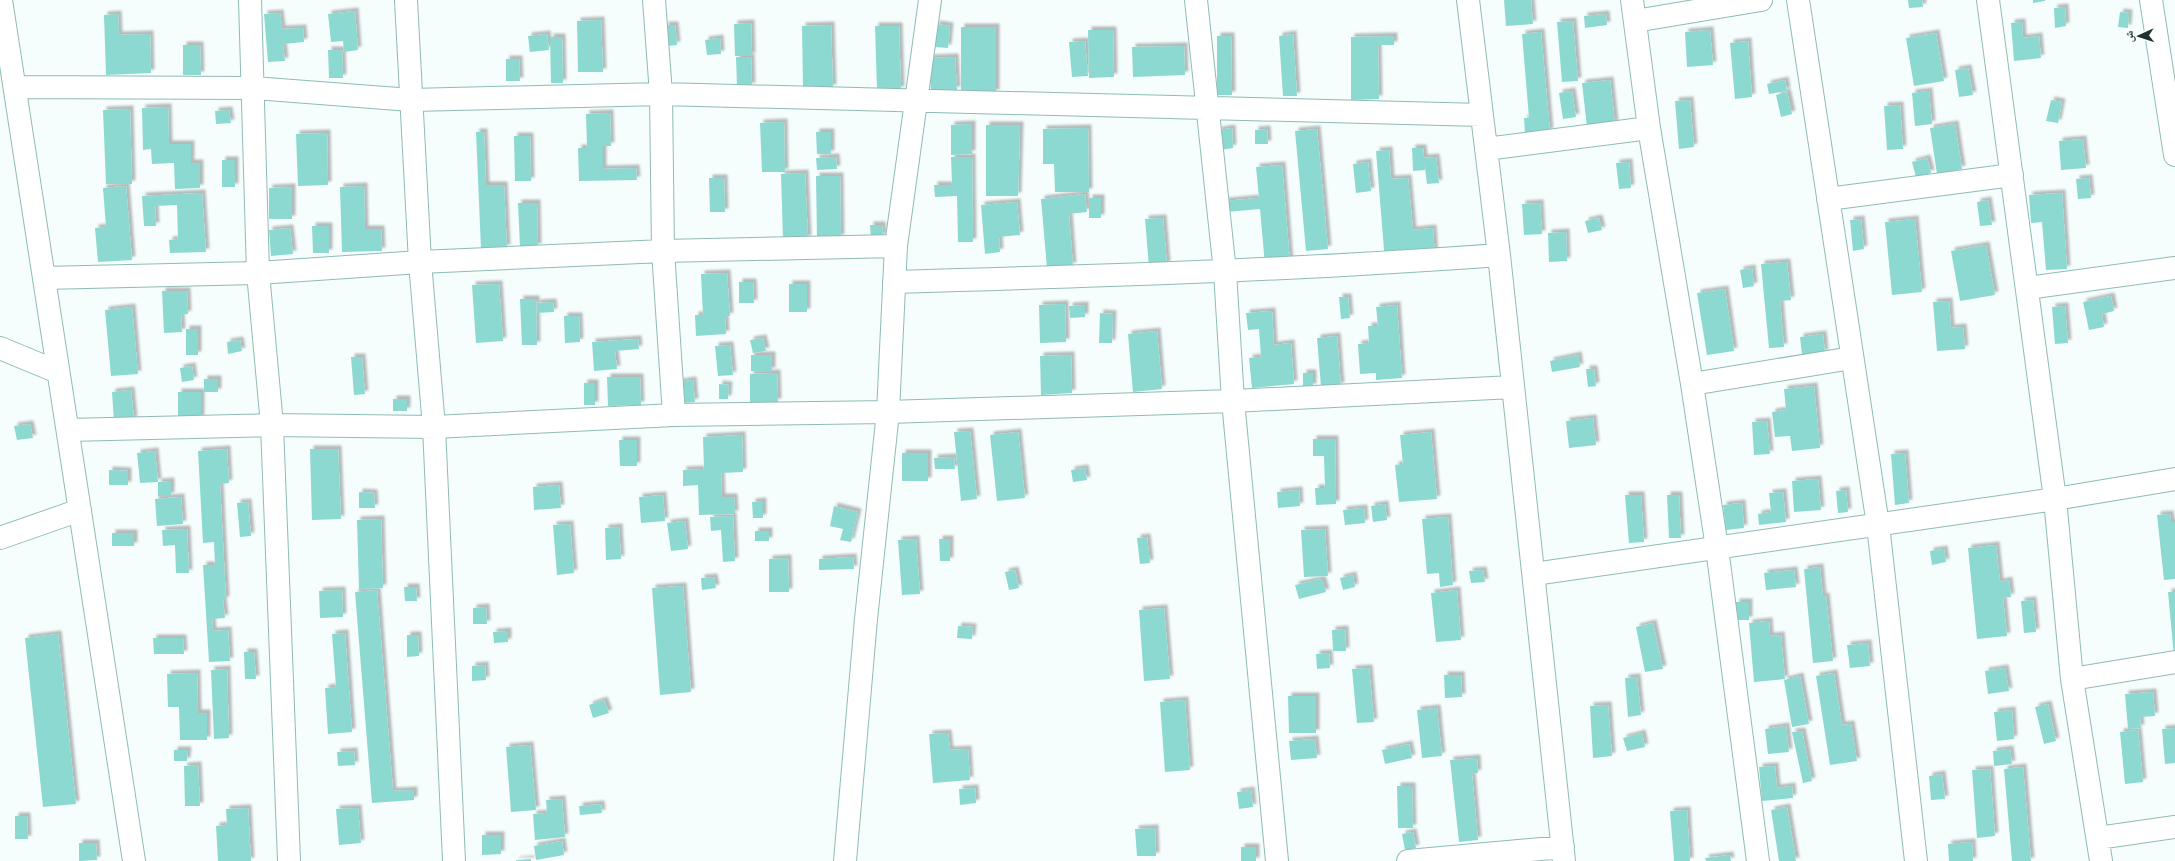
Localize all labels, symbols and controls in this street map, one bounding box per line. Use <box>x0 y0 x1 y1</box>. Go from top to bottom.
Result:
north arrow <box>2119 16 2159 56</box>
text: ش <box>2122 30 2137 43</box>

